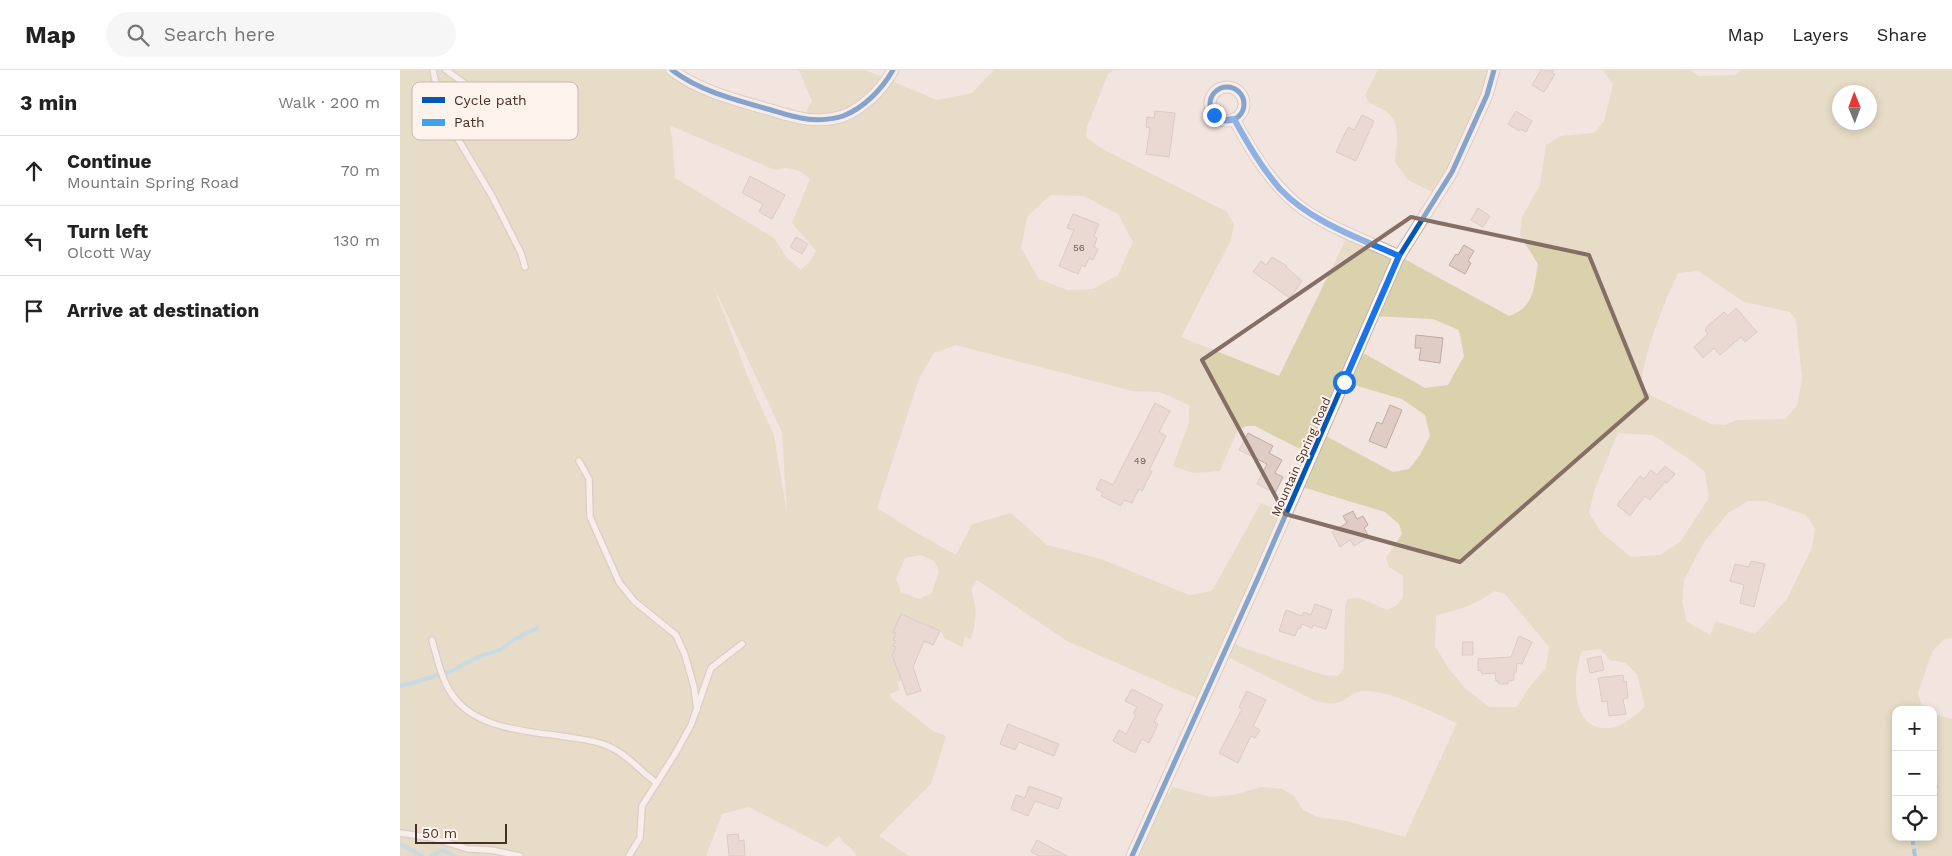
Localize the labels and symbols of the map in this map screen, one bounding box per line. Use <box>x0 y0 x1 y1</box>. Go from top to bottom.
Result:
legend <box>412 82 578 140</box>
north arrow <box>1832 85 1877 130</box>
text: Cycle path <box>454 92 527 108</box>
route end <box>1203 104 1226 127</box>
text: Path <box>454 114 485 130</box>
house number: 56 <box>1073 242 1085 253</box>
route start <box>1333 371 1356 394</box>
street label: Mountain Spring Road <box>1268 395 1334 519</box>
house number: 49 <box>1134 455 1146 466</box>
scale bar <box>415 821 508 844</box>

